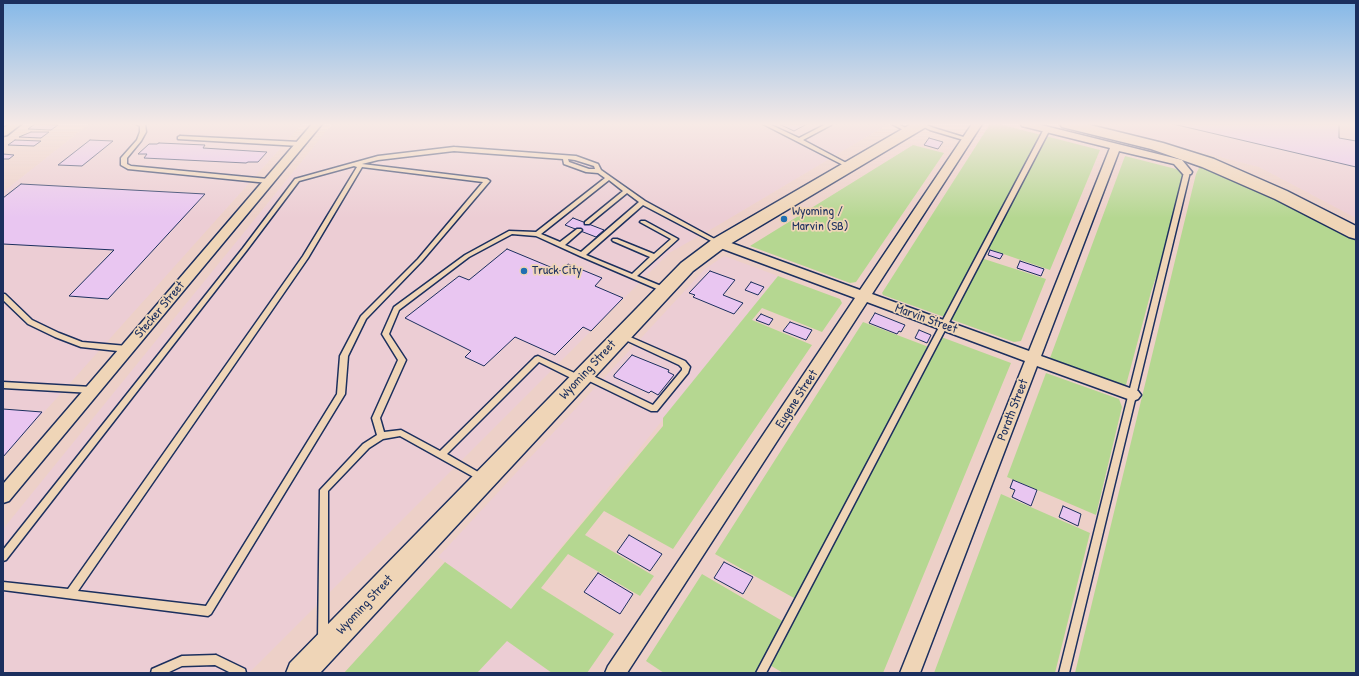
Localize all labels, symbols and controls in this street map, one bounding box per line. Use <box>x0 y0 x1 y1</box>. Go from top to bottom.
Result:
place label: Wyoming / Marvin (SB) <box>792 204 848 235</box>
marker: Wyoming / Marvin (SB) <box>779 214 789 224</box>
place label: Truck City <box>532 263 582 279</box>
marker: Truck City <box>519 266 529 276</box>
street label: Stecker Street <box>132 278 188 342</box>
street label: Marvin Street <box>893 301 959 337</box>
street label: Wyoming Street <box>557 337 619 403</box>
street label: Eugene Street <box>772 367 822 431</box>
street label: Porath Street <box>994 377 1032 443</box>
street label: Wyoming Street <box>334 572 396 638</box>

